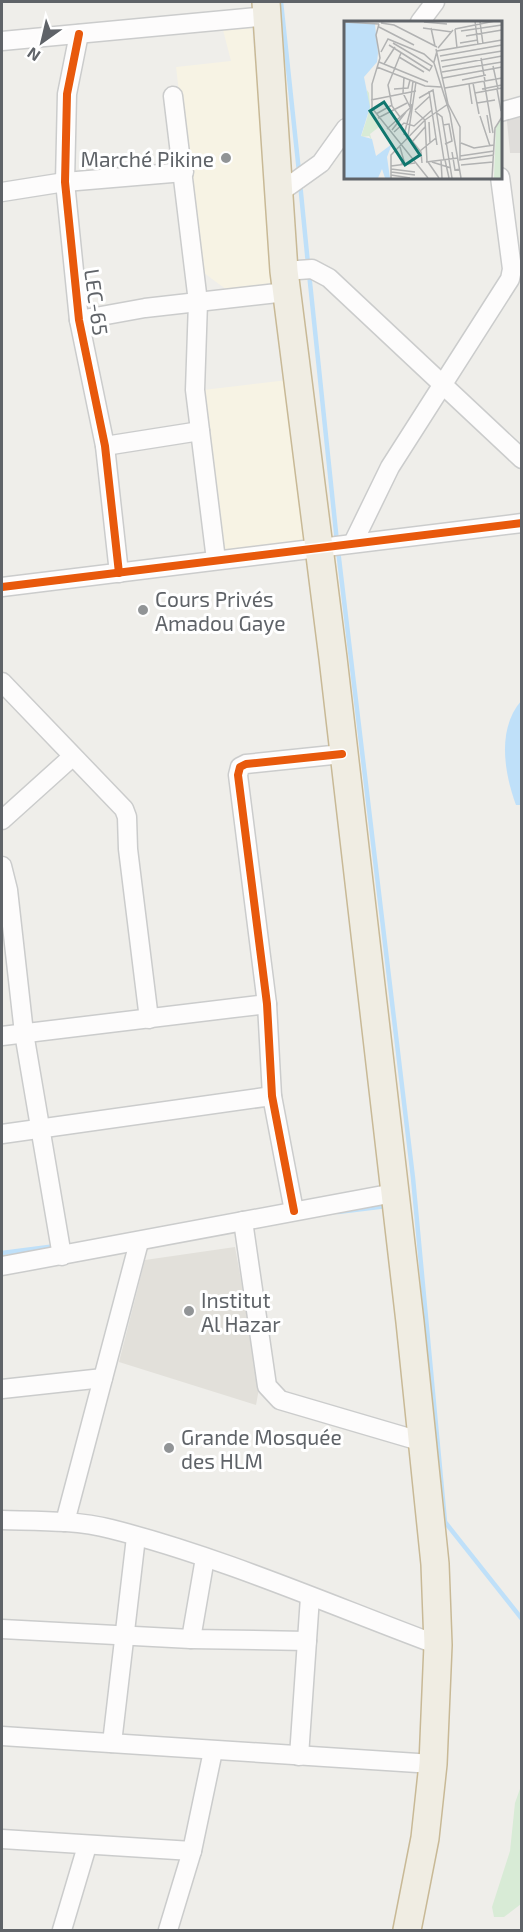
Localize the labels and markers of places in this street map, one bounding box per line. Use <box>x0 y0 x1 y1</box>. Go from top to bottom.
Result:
place label: Marché Pikine <box>81 146 214 171</box>
marker: Marché Pikine <box>219 151 233 165</box>
place label: Cours Privés Amadou Gaye <box>155 586 286 635</box>
marker: Cours Privés Amadou Gaye <box>136 603 150 617</box>
place label: Institut Al Hazar <box>201 1287 281 1336</box>
marker: Institut Al Hazar <box>182 1304 196 1318</box>
place label: Grande Mosquée des HLM <box>181 1424 342 1473</box>
marker: Grande Mosquée des HLM <box>162 1441 176 1455</box>

